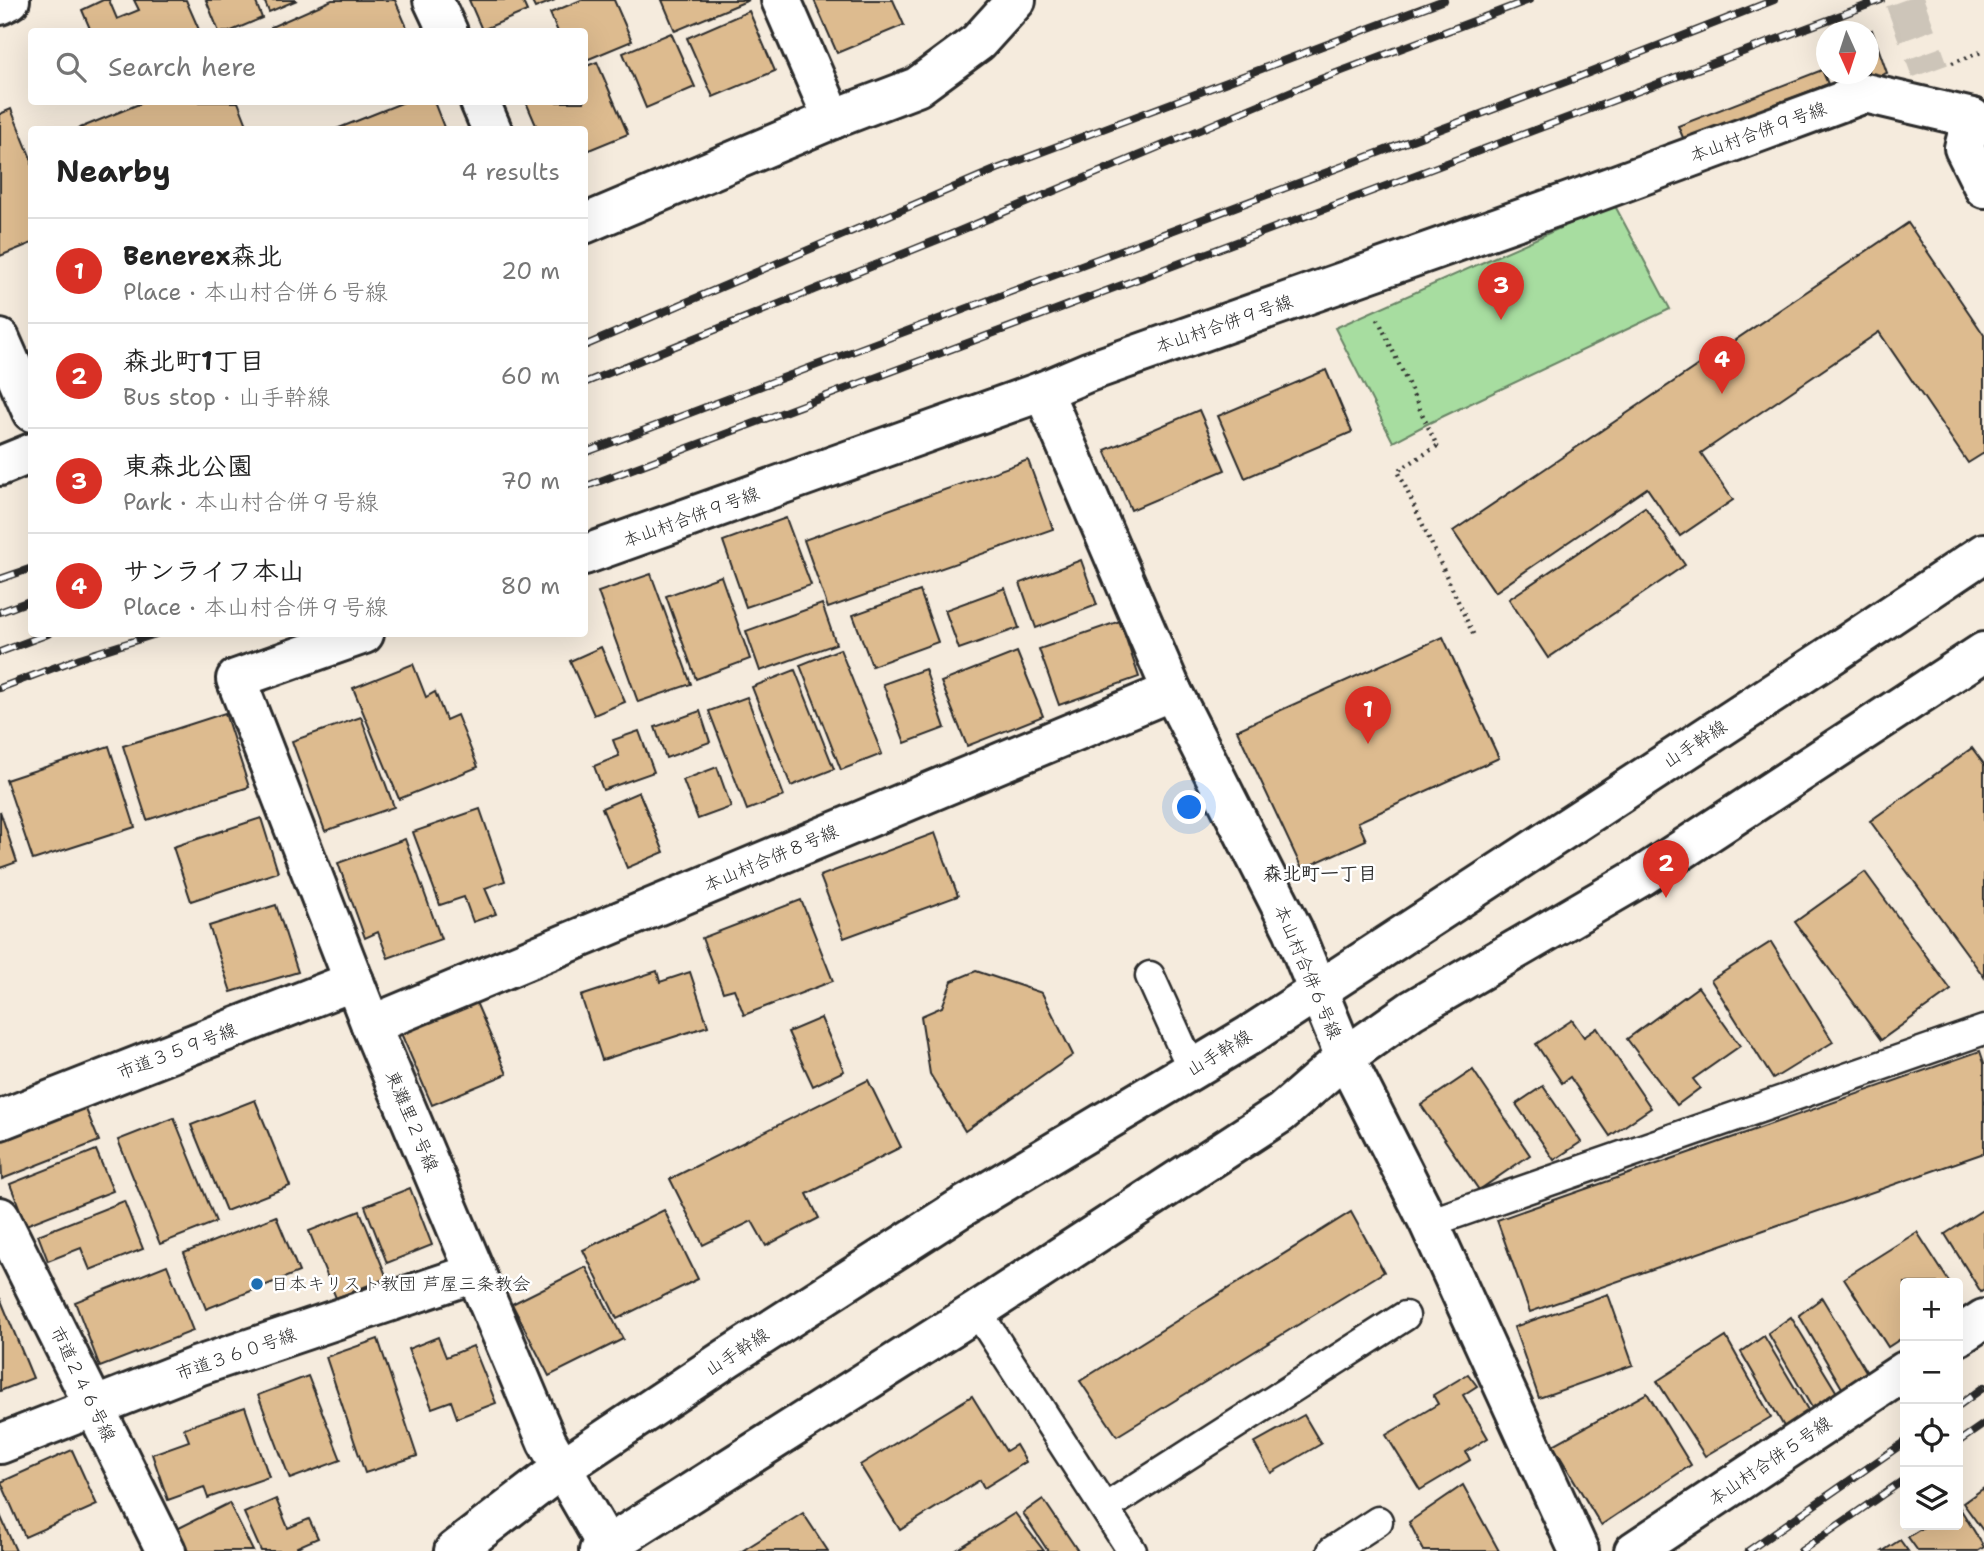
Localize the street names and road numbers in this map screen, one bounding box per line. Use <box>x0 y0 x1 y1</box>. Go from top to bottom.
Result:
street label: 本山村合併９号線 <box>1686 96 1830 168</box>
street label: 本山村合併９号線 <box>1152 289 1296 359</box>
street label: 本山村合併９号線 <box>619 481 763 553</box>
street label: 山手幹線 <box>1658 714 1732 774</box>
street label: 本山村合併８号線 <box>700 819 842 897</box>
street label: 本山村合併６号線 <box>1269 901 1347 1043</box>
street label: 市道３５９号線 <box>114 1017 240 1085</box>
street label: 山手幹線 <box>1182 1024 1256 1082</box>
street label: 東灘里２号線 <box>380 1067 444 1175</box>
street label: 市道２４６号線 <box>45 1322 121 1446</box>
street label: 市道３６０号線 <box>173 1322 299 1386</box>
street label: 山手幹線 <box>700 1322 774 1382</box>
street label: 本山村合併５号線 <box>1704 1411 1836 1511</box>

